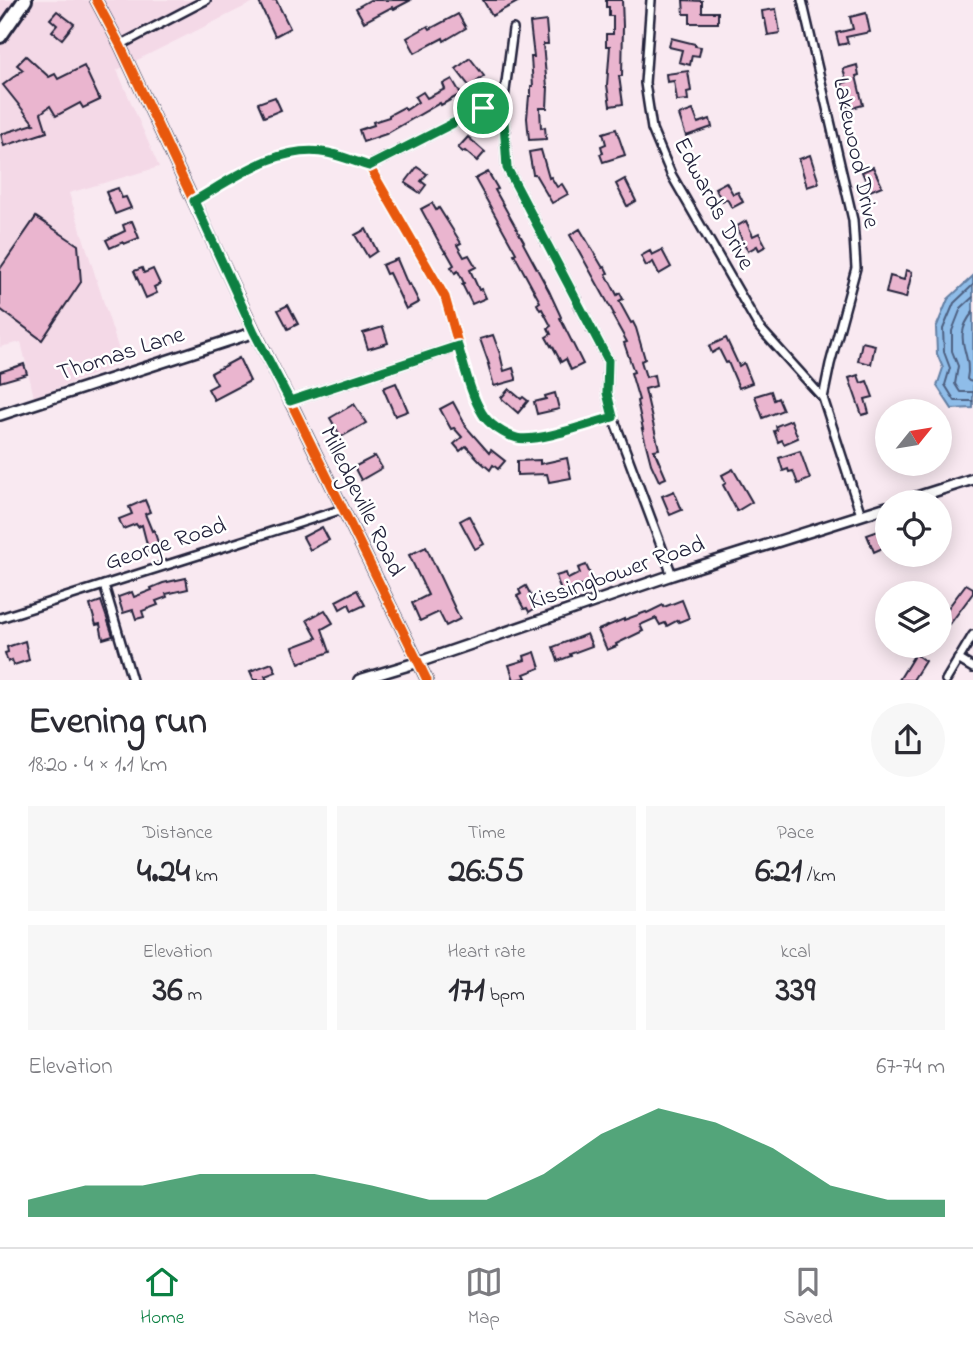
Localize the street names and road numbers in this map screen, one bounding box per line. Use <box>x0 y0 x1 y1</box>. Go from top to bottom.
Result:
street label: Lakewood Drive <box>822 74 888 232</box>
street label: Edwards Drive <box>663 131 763 277</box>
street label: Thomas Lane <box>53 318 189 392</box>
street label: Milledgeville Road <box>309 421 413 584</box>
street label: George Road <box>101 509 232 581</box>
street label: Kissingbower Road <box>524 527 710 620</box>

